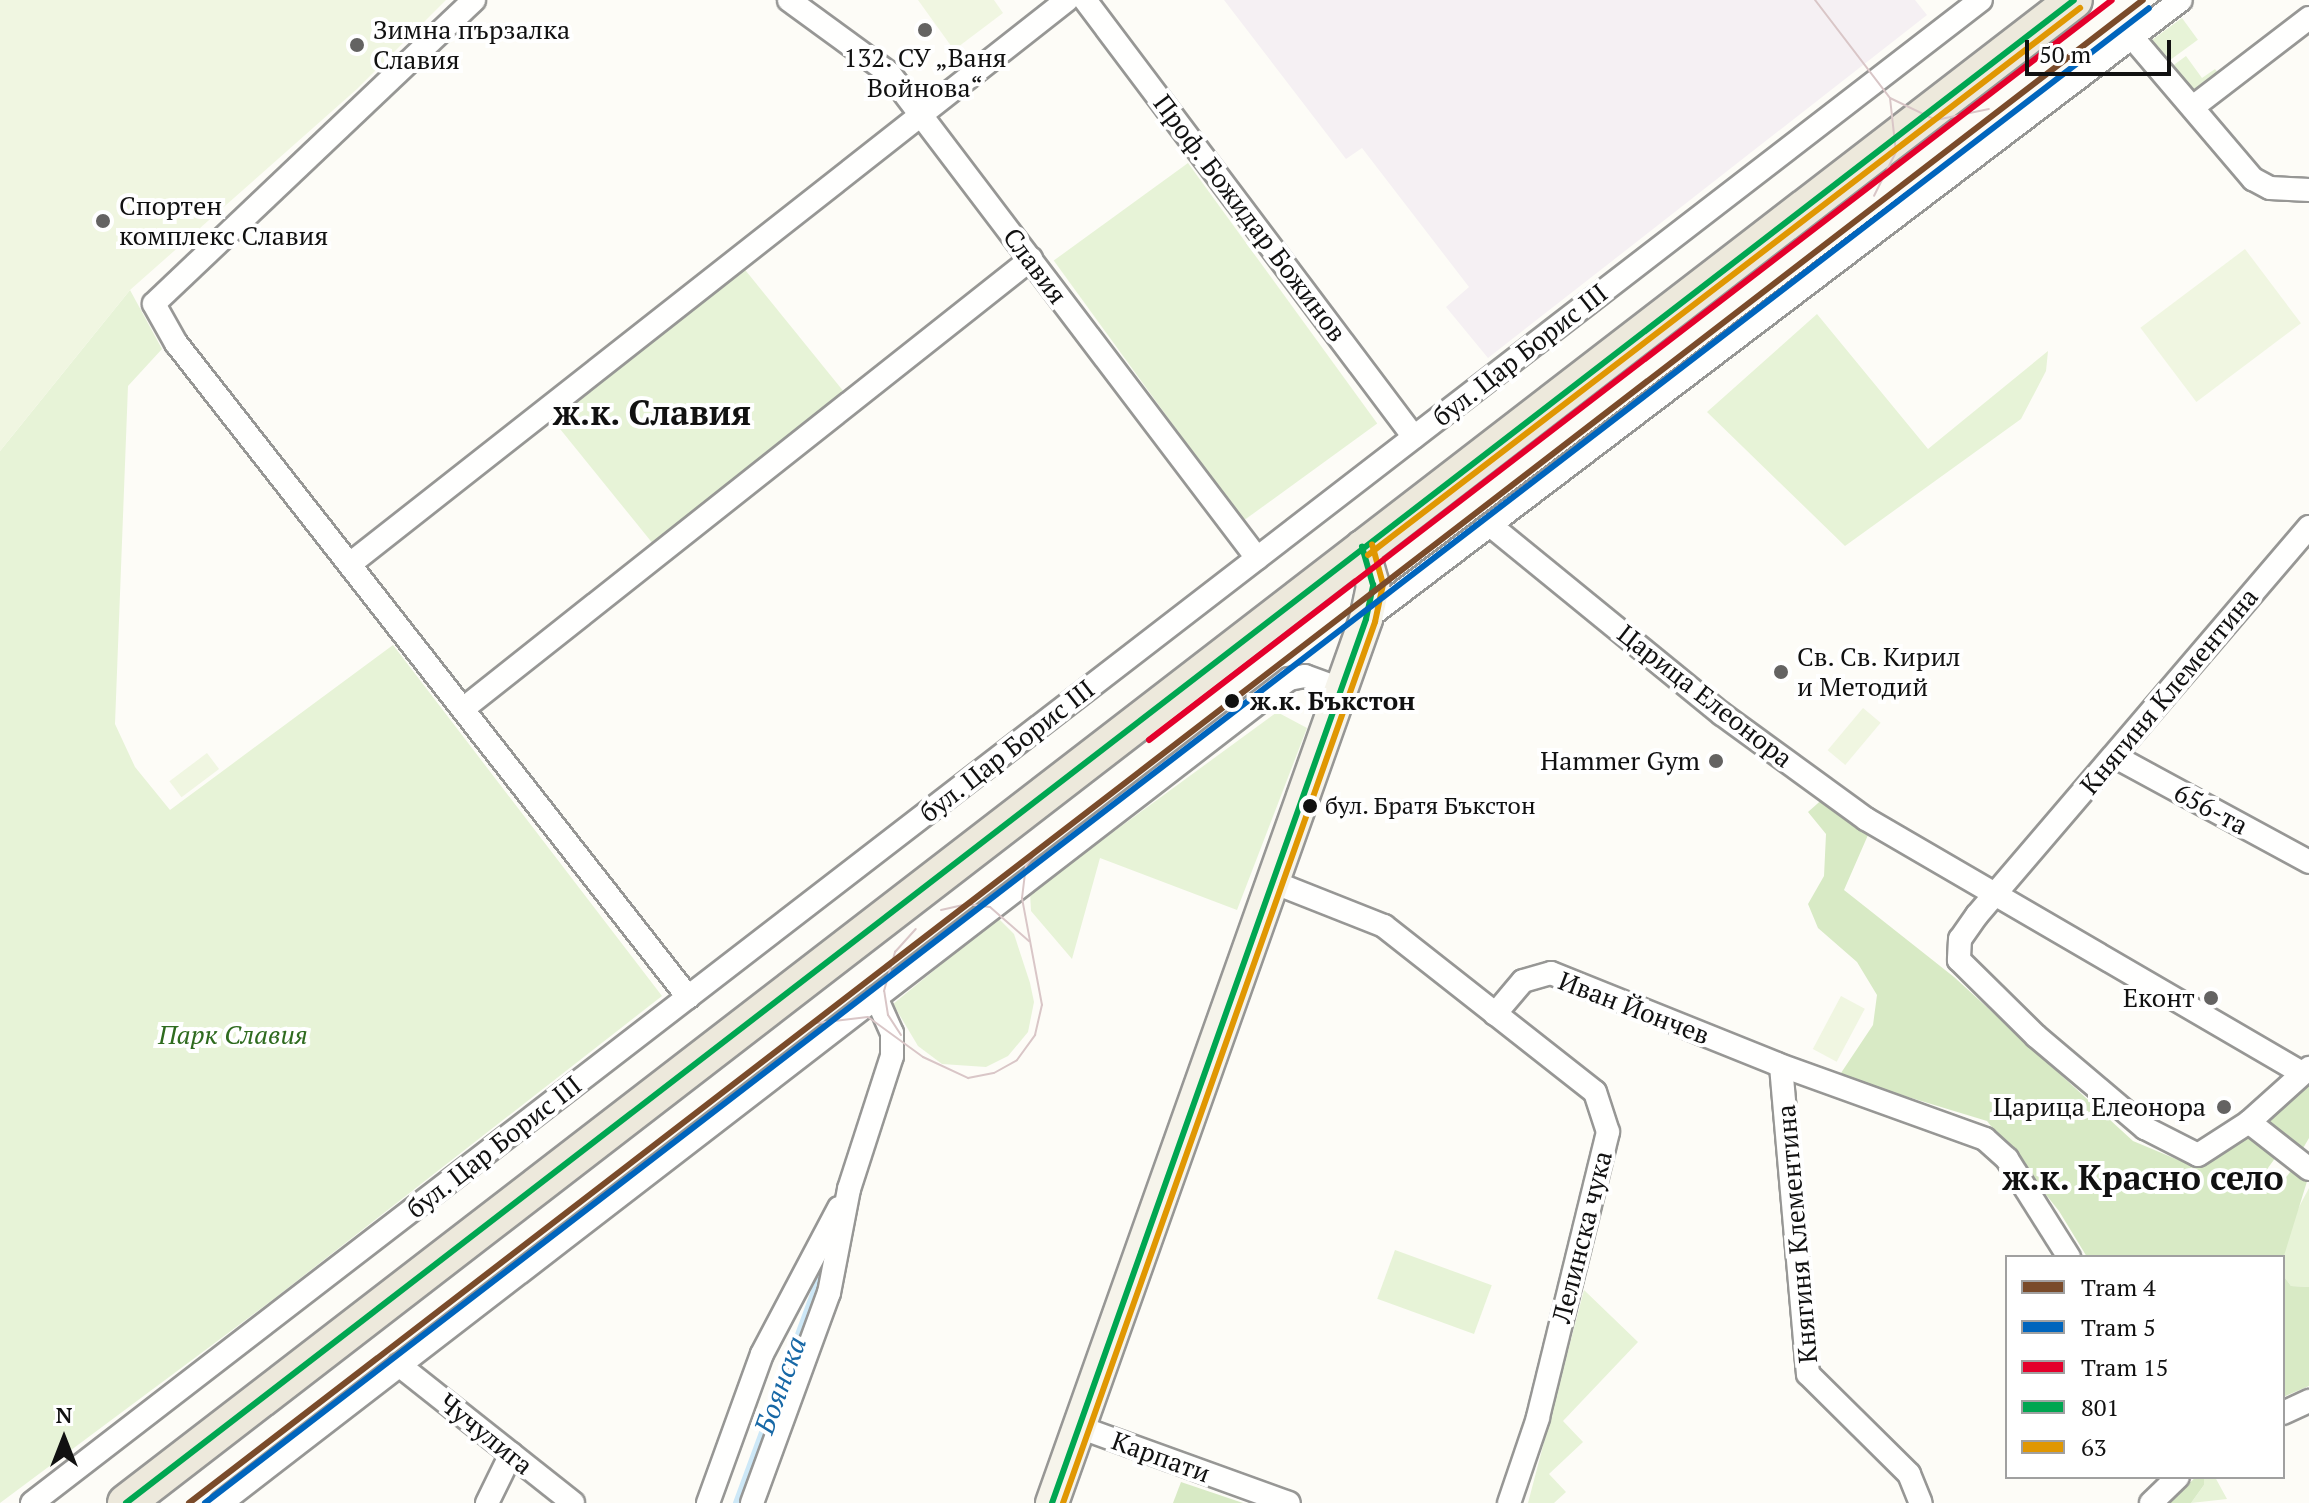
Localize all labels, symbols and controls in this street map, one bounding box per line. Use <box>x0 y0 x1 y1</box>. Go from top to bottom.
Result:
place label: Зимна пързалка Славия <box>373 14 570 76</box>
marker: 132. СУ „Ваня Войнова“ <box>916 21 934 39</box>
scale bar <box>2029 24 2175 74</box>
marker: Зимна пързалка Славия <box>348 36 366 54</box>
text: 50 m <box>2039 38 2091 70</box>
place label: 132. СУ „Ваня Войнова“ <box>842 42 1008 104</box>
street label: Проф. Божидар Божинов <box>1147 88 1353 348</box>
place label: Спортен комплекс Славия <box>119 190 328 252</box>
marker: Спортен комплекс Славия <box>94 212 112 230</box>
street label: Славия <box>996 222 1074 310</box>
street label: бул. Цар Борис III <box>1426 277 1614 433</box>
district label: ж.к. Славия <box>552 393 752 433</box>
street label: Княгиня Клементина <box>2074 582 2264 800</box>
street label: Царица Елеонора <box>1611 618 1799 774</box>
place label: Св. Св. Кирил и Методий <box>1797 641 1963 702</box>
marker: Св. Св. Кирил и Методий <box>1772 663 1790 681</box>
street label: бул. Цар Борис III <box>913 673 1101 829</box>
place label: ж.к. Бъкстон <box>1250 685 1416 717</box>
marker: ж.к. Бъкстон <box>1221 690 1243 712</box>
place label: Hammer Gym <box>1540 745 1700 777</box>
marker: Hammer Gym <box>1707 752 1725 770</box>
street label: 656-та <box>2169 777 2253 841</box>
place label: бул. Братя Бъкстон <box>1325 792 1537 820</box>
marker: бул. Братя Бъкстон <box>1302 798 1318 814</box>
street label: Иван Йончев <box>1554 965 1714 1051</box>
place label: Еконт <box>2123 982 2195 1014</box>
marker: Еконт <box>2202 989 2220 1007</box>
park label: Парк Славия <box>158 1019 308 1051</box>
street label: бул. Цар Борис III <box>400 1069 588 1225</box>
place label: Царица Елеонора <box>1993 1091 2206 1123</box>
marker: Царица Елеонора <box>2213 1096 2235 1118</box>
street label: Княгиня Клементина <box>1770 1103 1824 1365</box>
street label: Лелинска чука <box>1546 1148 1618 1326</box>
district label: ж.к. Красно село <box>2002 1158 2284 1198</box>
legend <box>2005 1255 2285 1479</box>
text: Tram 4 <box>2081 1271 2156 1303</box>
text: Tram 5 <box>2081 1311 2156 1343</box>
water label: Боянска <box>747 1332 813 1438</box>
text: Tram 15 <box>2081 1351 2169 1383</box>
street label: Чучулига <box>433 1387 539 1481</box>
text: 801 <box>2081 1391 2119 1423</box>
north arrow <box>24 1399 104 1479</box>
text: N <box>56 1400 72 1429</box>
street label: Карпати <box>1108 1425 1214 1489</box>
text: 63 <box>2081 1431 2107 1463</box>

